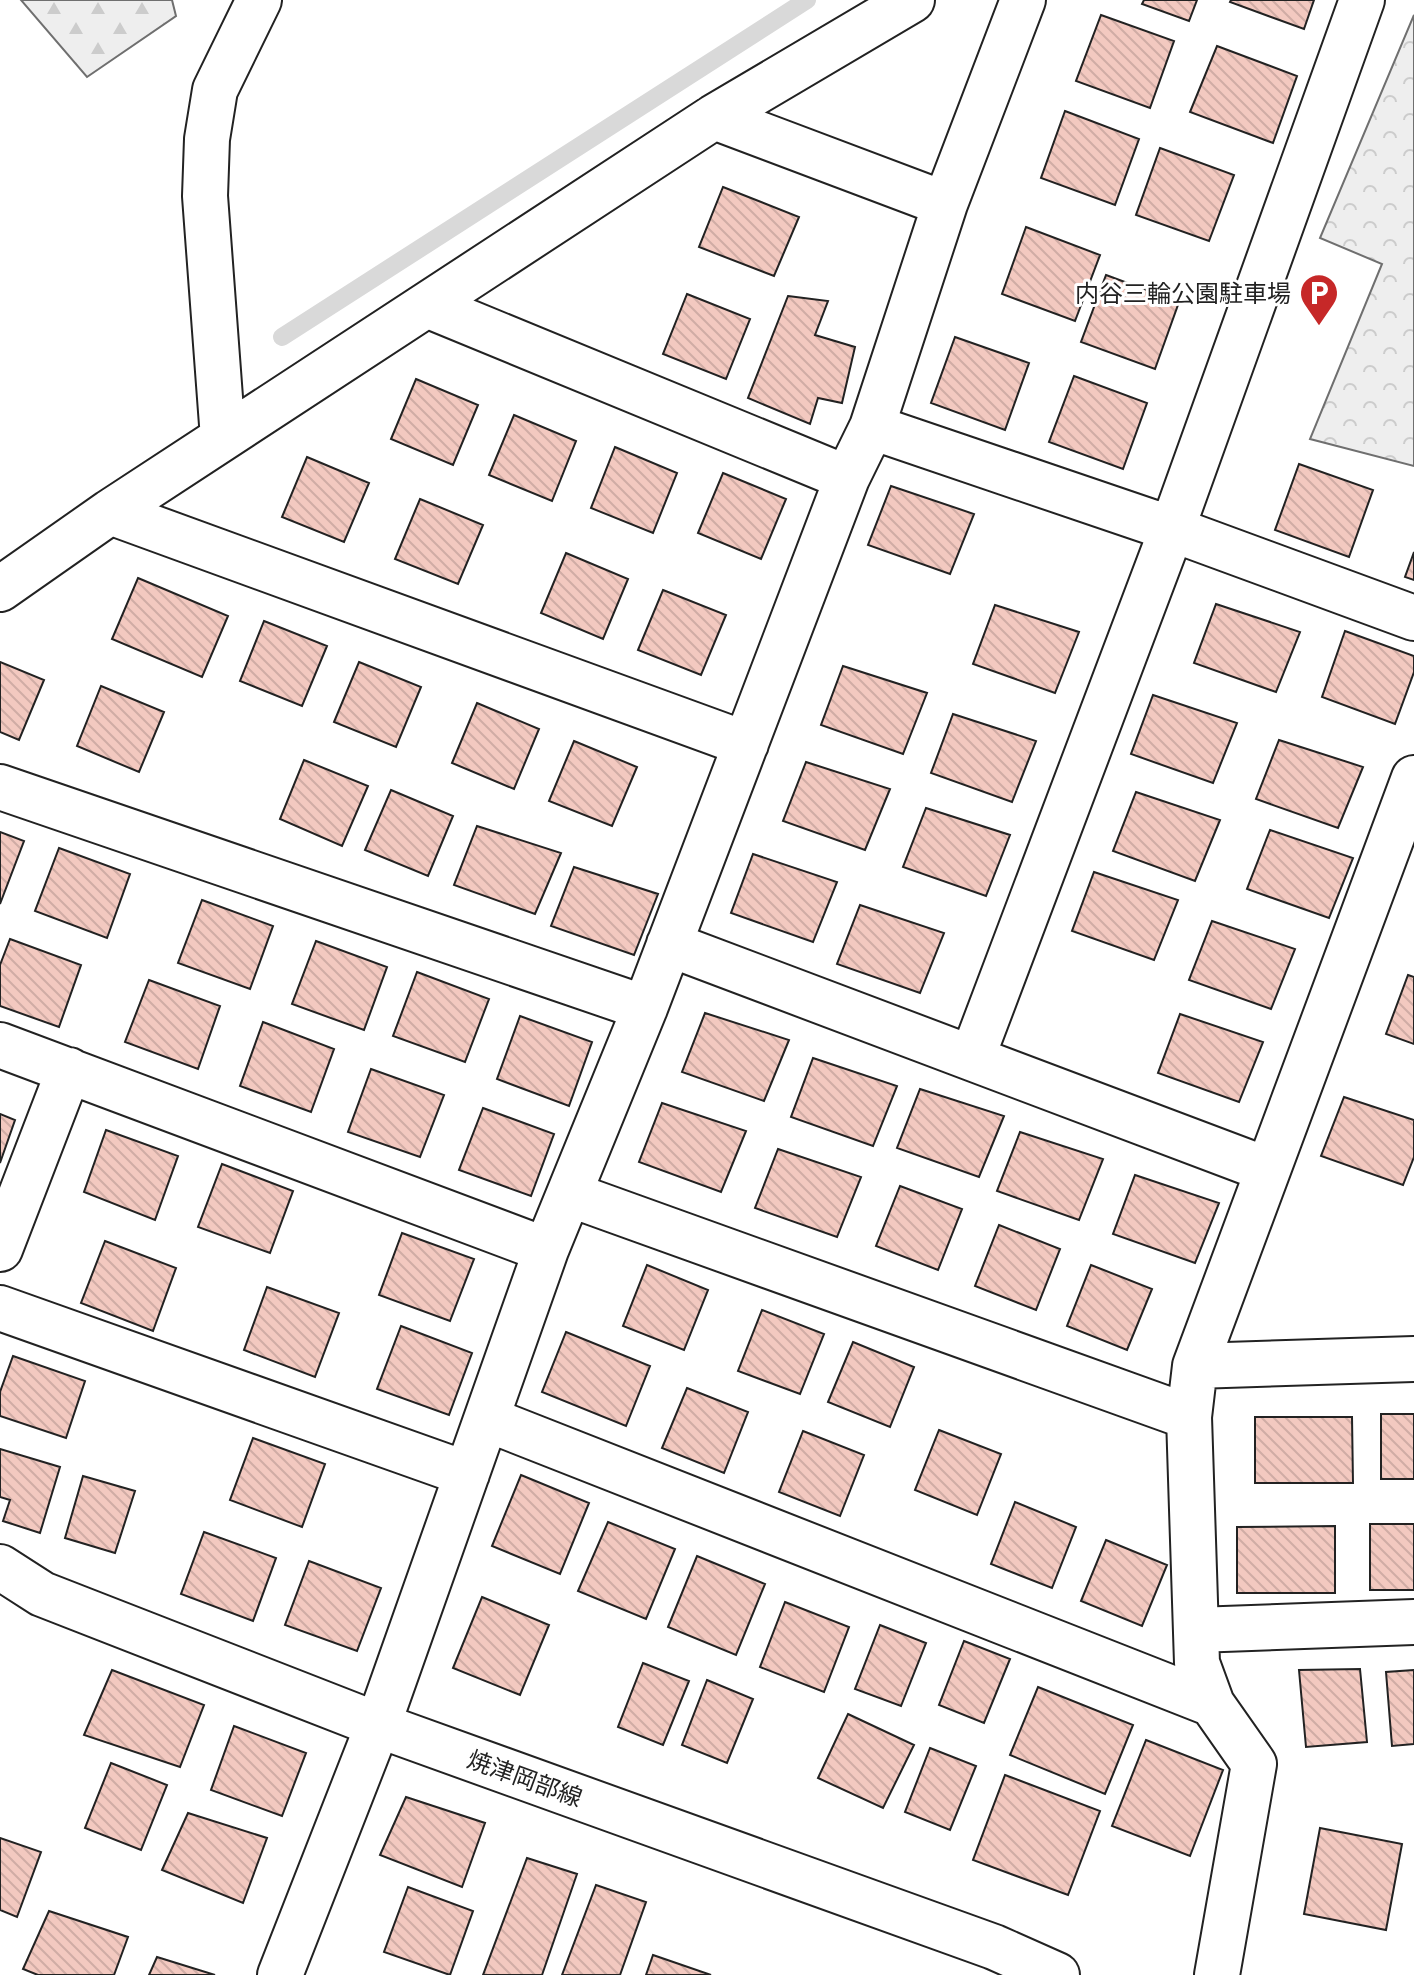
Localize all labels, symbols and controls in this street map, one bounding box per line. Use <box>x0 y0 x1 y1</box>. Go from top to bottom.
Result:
parking icon: 内谷三輪公園駐車場 <box>1298 272 1340 327</box>
place label: 内谷三輪公園駐車場 <box>1075 278 1291 308</box>
street label: 焼津岡部線 <box>463 1743 587 1813</box>

